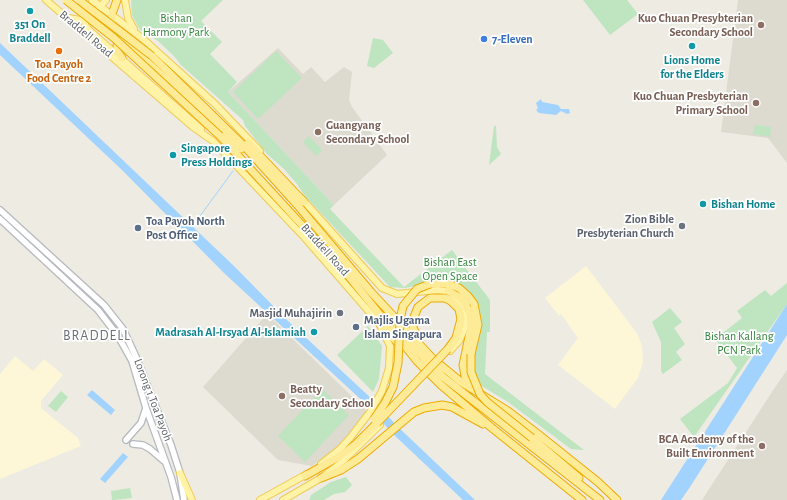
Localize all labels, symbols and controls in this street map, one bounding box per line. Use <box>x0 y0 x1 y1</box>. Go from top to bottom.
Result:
marker: 351 On Braddell <box>25 6 35 16</box>
street label: Braddell Road <box>56 7 116 61</box>
park label: Bishan Harmony Park <box>143 11 209 39</box>
place label: Kuo Chuan Presybterian Secondary School <box>638 11 753 39</box>
place label: 351 On Braddell <box>9 17 51 45</box>
marker: Kuo Chuan Presybterian Secondary School <box>756 20 766 30</box>
place label: 7-Eleven <box>492 32 533 46</box>
marker: 7-Eleven <box>479 34 489 44</box>
marker: Lions Home for the Elders <box>687 41 697 51</box>
marker: Toa Payoh Food Centre 2 <box>54 46 64 56</box>
place label: Lions Home for the Elders <box>660 53 724 81</box>
place label: Toa Payoh Food Centre 2 <box>27 57 91 85</box>
place label: Kuo Chuan Presbyterian Primary School <box>633 89 748 117</box>
marker: Kuo Chuan Presbyterian Primary School <box>751 98 761 108</box>
place label: Guangyang Secondary School <box>326 118 409 146</box>
marker: Guangyang Secondary School <box>313 127 323 137</box>
place label: Singapore Press Holdings <box>181 141 252 169</box>
marker: Singapore Press Holdings <box>168 150 178 160</box>
place label: Bishan Home <box>711 197 775 211</box>
marker: Bishan Home <box>698 199 708 209</box>
place label: Zion Bible Presbyterian Church <box>577 212 674 240</box>
place label: Toa Payoh North Post Office <box>146 214 225 242</box>
street label: Braddell Road <box>298 221 352 279</box>
marker: Zion Bible Presbyterian Church <box>677 221 687 231</box>
marker: Toa Payoh North Post Office <box>133 223 143 233</box>
park label: Bishan East Open Space <box>423 255 477 283</box>
place label: Masjid Muhajirin <box>249 306 332 320</box>
marker: Masjid Muhajirin <box>335 308 345 318</box>
place label: Majlis Ugama Islam Singapura <box>364 313 442 341</box>
marker: Majlis Ugama Islam Singapura <box>351 322 361 332</box>
place label: Madrasah Al-Irsyad Al-Islamiah <box>155 325 306 339</box>
marker: Madrasah Al-Irsyad Al-Islamiah <box>309 327 319 337</box>
district label: BRADDELL <box>63 328 131 344</box>
park label: Bishan Kallang PCN Park <box>705 329 773 357</box>
street label: Lorong 1 Toa Payoh <box>131 357 175 443</box>
place label: Beatty Secondary School <box>290 382 373 410</box>
marker: Beatty Secondary School <box>277 391 287 401</box>
place label: BCA Academy of the Built Environment <box>658 432 754 460</box>
marker: BCA Academy of the Built Environment <box>757 441 767 451</box>

